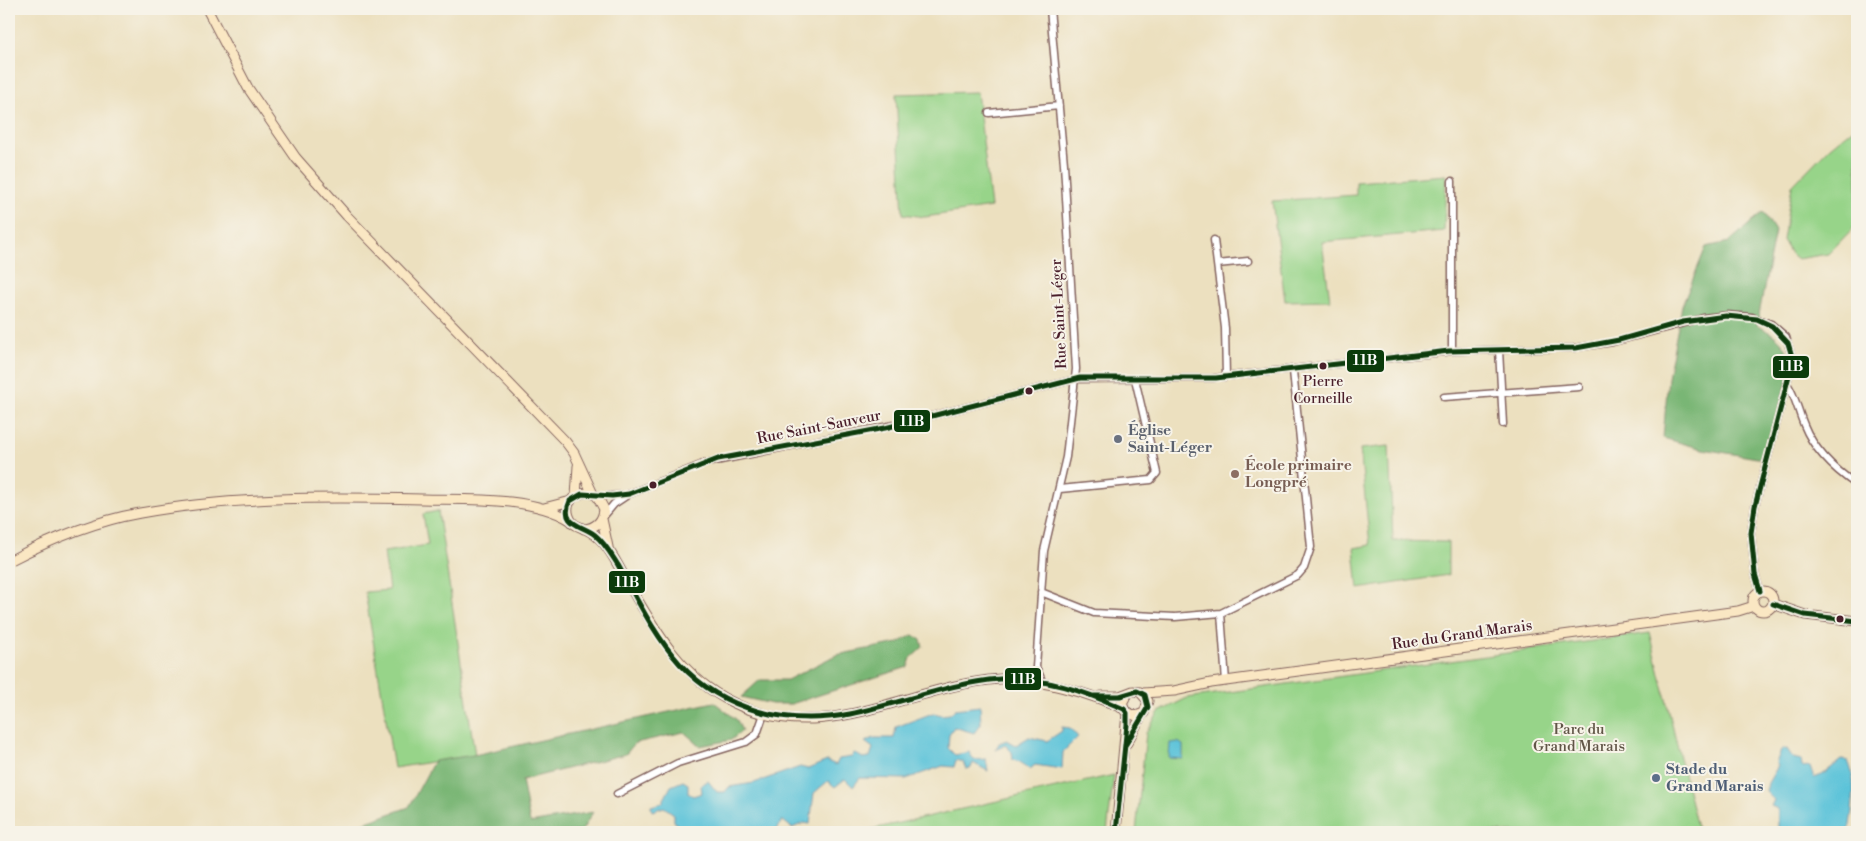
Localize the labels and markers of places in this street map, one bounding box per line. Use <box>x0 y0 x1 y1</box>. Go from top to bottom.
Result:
marker: Pierre Corneille <box>1318 361 1328 371</box>
place label: Pierre Corneille <box>1293 373 1353 408</box>
unlabelled marker <box>1024 386 1034 396</box>
place label: Église Saint-Léger <box>1128 420 1213 457</box>
marker: Église Saint-Léger <box>1112 433 1124 445</box>
place label: École primaire Longpré <box>1245 455 1352 492</box>
marker: École primaire Longpré <box>1229 468 1241 480</box>
unlabelled marker <box>648 480 658 490</box>
unlabelled marker <box>1835 614 1845 624</box>
place label: Stade du Grand Marais <box>1666 760 1763 796</box>
marker: Stade du Grand Marais <box>1650 772 1662 784</box>

